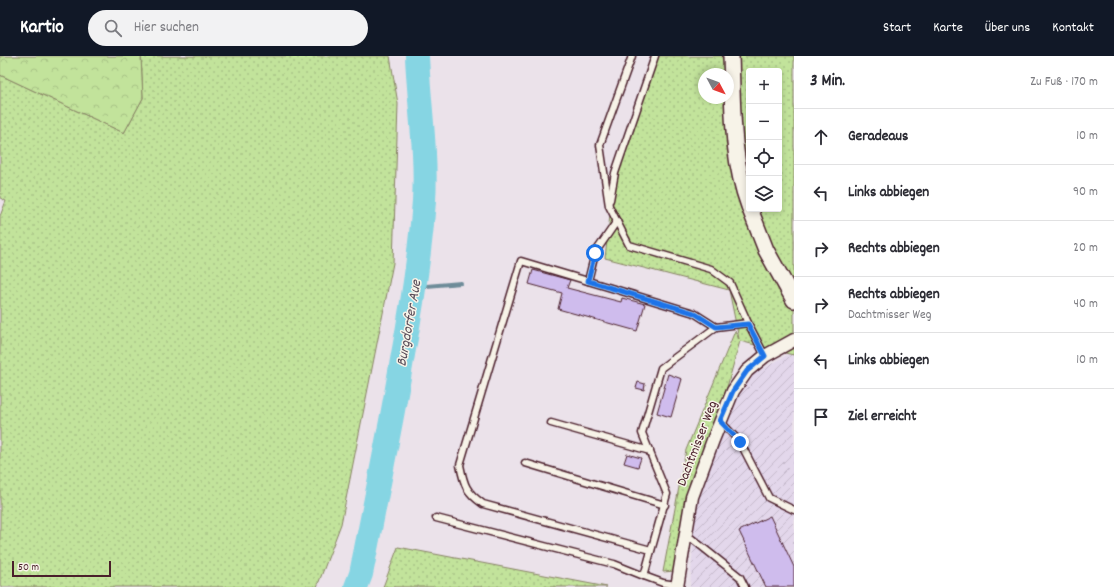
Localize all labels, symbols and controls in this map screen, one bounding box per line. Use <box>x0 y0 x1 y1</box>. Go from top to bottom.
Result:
search box <box>88 10 368 46</box>
text: Kartio <box>20 15 64 42</box>
icon: search <box>102 17 124 39</box>
text: Hier suchen <box>134 17 199 39</box>
text: Start <box>883 18 911 38</box>
text: Karte <box>933 18 963 38</box>
text: Über uns <box>985 18 1030 38</box>
text: Kontakt <box>1052 18 1094 38</box>
north arrow <box>698 68 734 104</box>
map controls <box>746 68 782 212</box>
button: + <box>746 68 782 104</box>
text: 3 Min. <box>810 70 845 94</box>
text: Zu Fuß · 170 m <box>1030 73 1098 92</box>
button: − <box>746 104 782 140</box>
icon: ahead <box>810 126 832 148</box>
text: Geradeaus <box>848 126 908 148</box>
text: 10 m <box>1076 127 1098 146</box>
button: locate <box>746 140 782 176</box>
button: layers <box>746 176 782 212</box>
icon: left <box>810 182 832 204</box>
text: Links abbiegen <box>848 182 929 204</box>
text: 90 m <box>1073 183 1098 202</box>
icon: right <box>810 238 832 260</box>
text: Rechts abbiegen <box>848 238 940 260</box>
text: 20 m <box>1073 239 1098 258</box>
route start <box>586 244 604 262</box>
water label: Burgdorfer Aue <box>392 277 429 368</box>
text: Rechts abbiegen <box>848 284 940 306</box>
icon: right <box>810 294 832 316</box>
text: 40 m <box>1074 295 1098 314</box>
text: Dachtmisser Weg <box>848 306 931 325</box>
icon: left <box>810 350 832 372</box>
text: Links abbiegen <box>848 350 929 372</box>
text: 10 m <box>1076 351 1098 370</box>
street label: Dachtmisser Weg <box>672 398 723 489</box>
icon: arrive <box>810 406 832 428</box>
text: Ziel erreicht <box>848 406 916 428</box>
route end <box>731 433 749 451</box>
scale bar <box>12 559 111 578</box>
text: 50 m <box>18 560 39 576</box>

